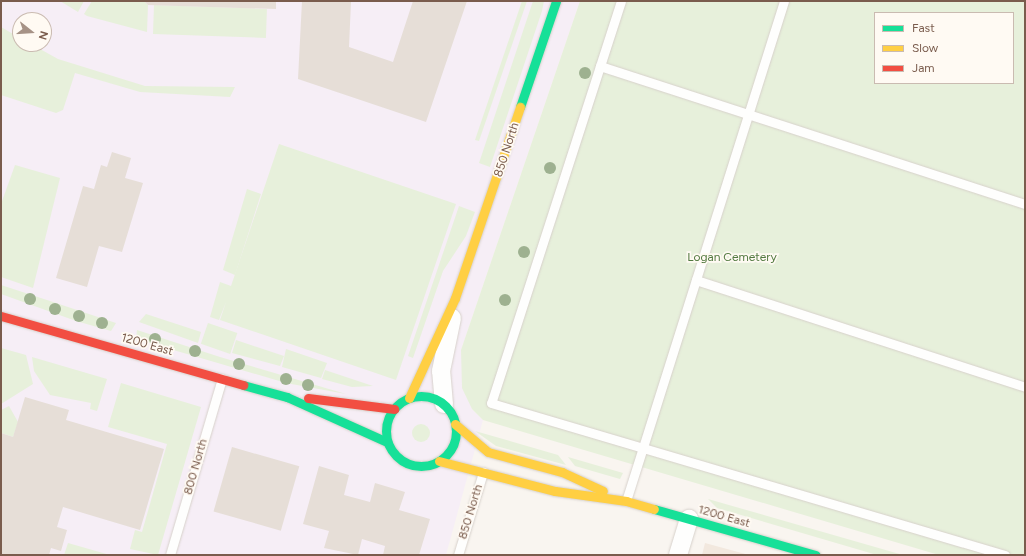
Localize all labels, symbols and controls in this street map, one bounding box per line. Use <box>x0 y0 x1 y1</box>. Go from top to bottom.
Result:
north arrow <box>12 12 52 52</box>
legend <box>874 12 1014 84</box>
text: Fast <box>912 21 935 35</box>
text: N <box>36 29 50 41</box>
text: Slow <box>912 41 938 55</box>
text: Jam <box>912 61 935 75</box>
street label: 850 North <box>491 121 523 179</box>
park label: Logan Cemetery <box>687 251 777 265</box>
street label: 1200 East <box>119 331 175 359</box>
street label: 800 North <box>181 437 211 497</box>
street label: 850 North <box>456 483 486 541</box>
street label: 1200 East <box>696 503 752 531</box>

